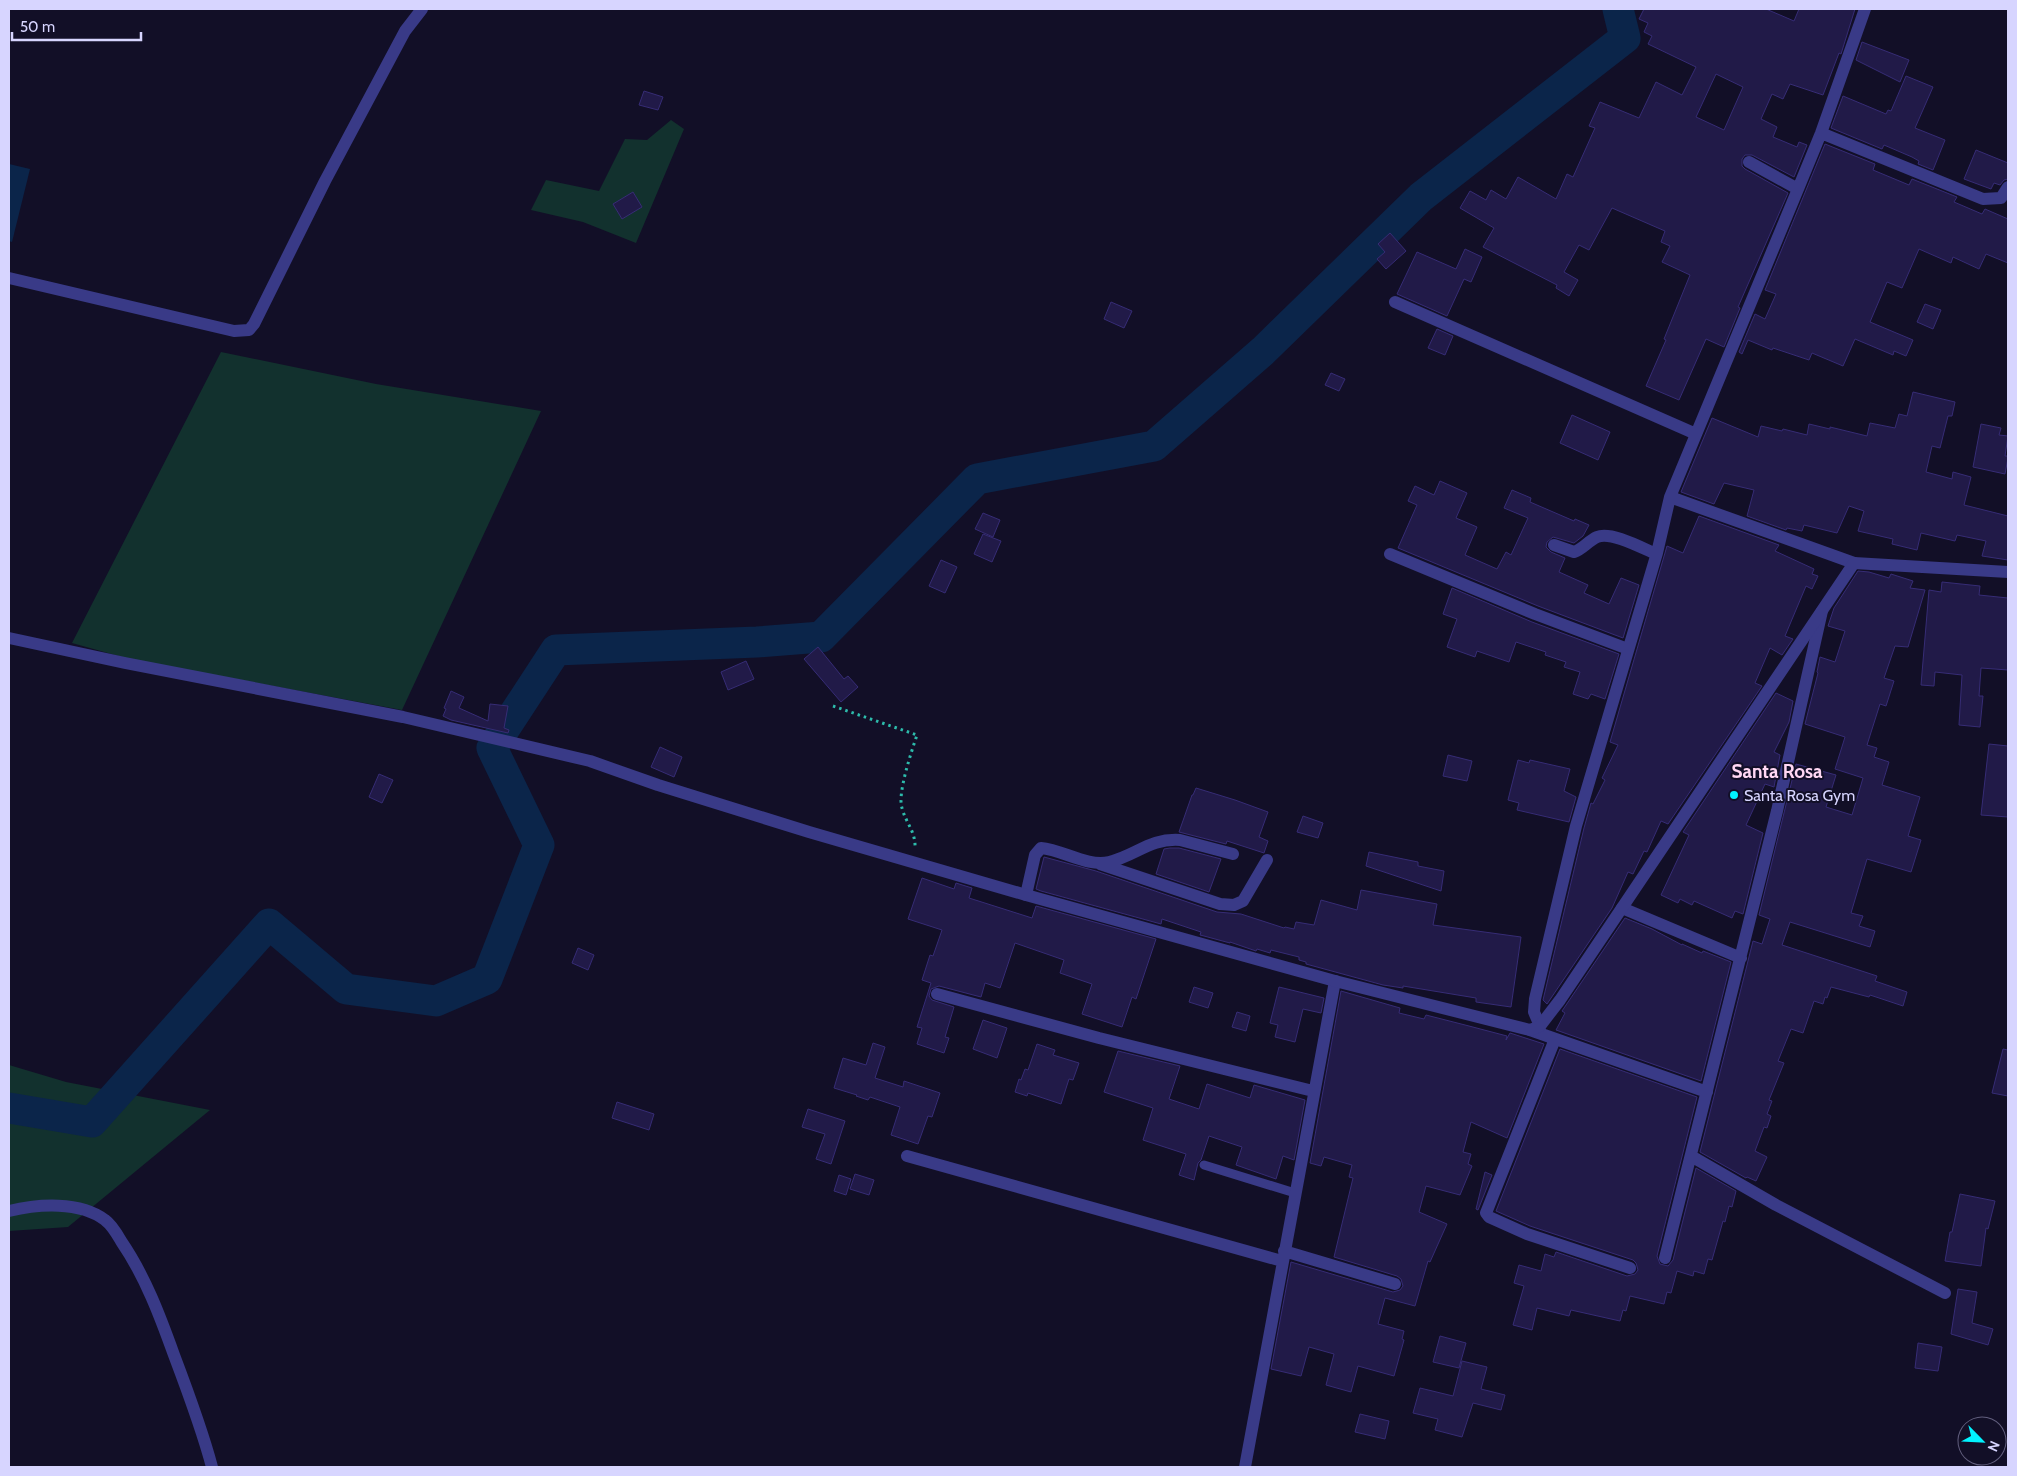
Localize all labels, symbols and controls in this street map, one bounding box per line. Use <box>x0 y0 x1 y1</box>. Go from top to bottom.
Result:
scale bar <box>12 10 141 42</box>
text: 50 m <box>20 18 55 36</box>
district label: Santa Rosa <box>1732 760 1823 783</box>
place label: Santa Rosa Gym <box>1744 786 1855 805</box>
marker: Santa Rosa Gym <box>1728 789 1740 801</box>
north arrow <box>1957 1416 2007 1466</box>
text: N <box>1984 1438 2004 1454</box>

